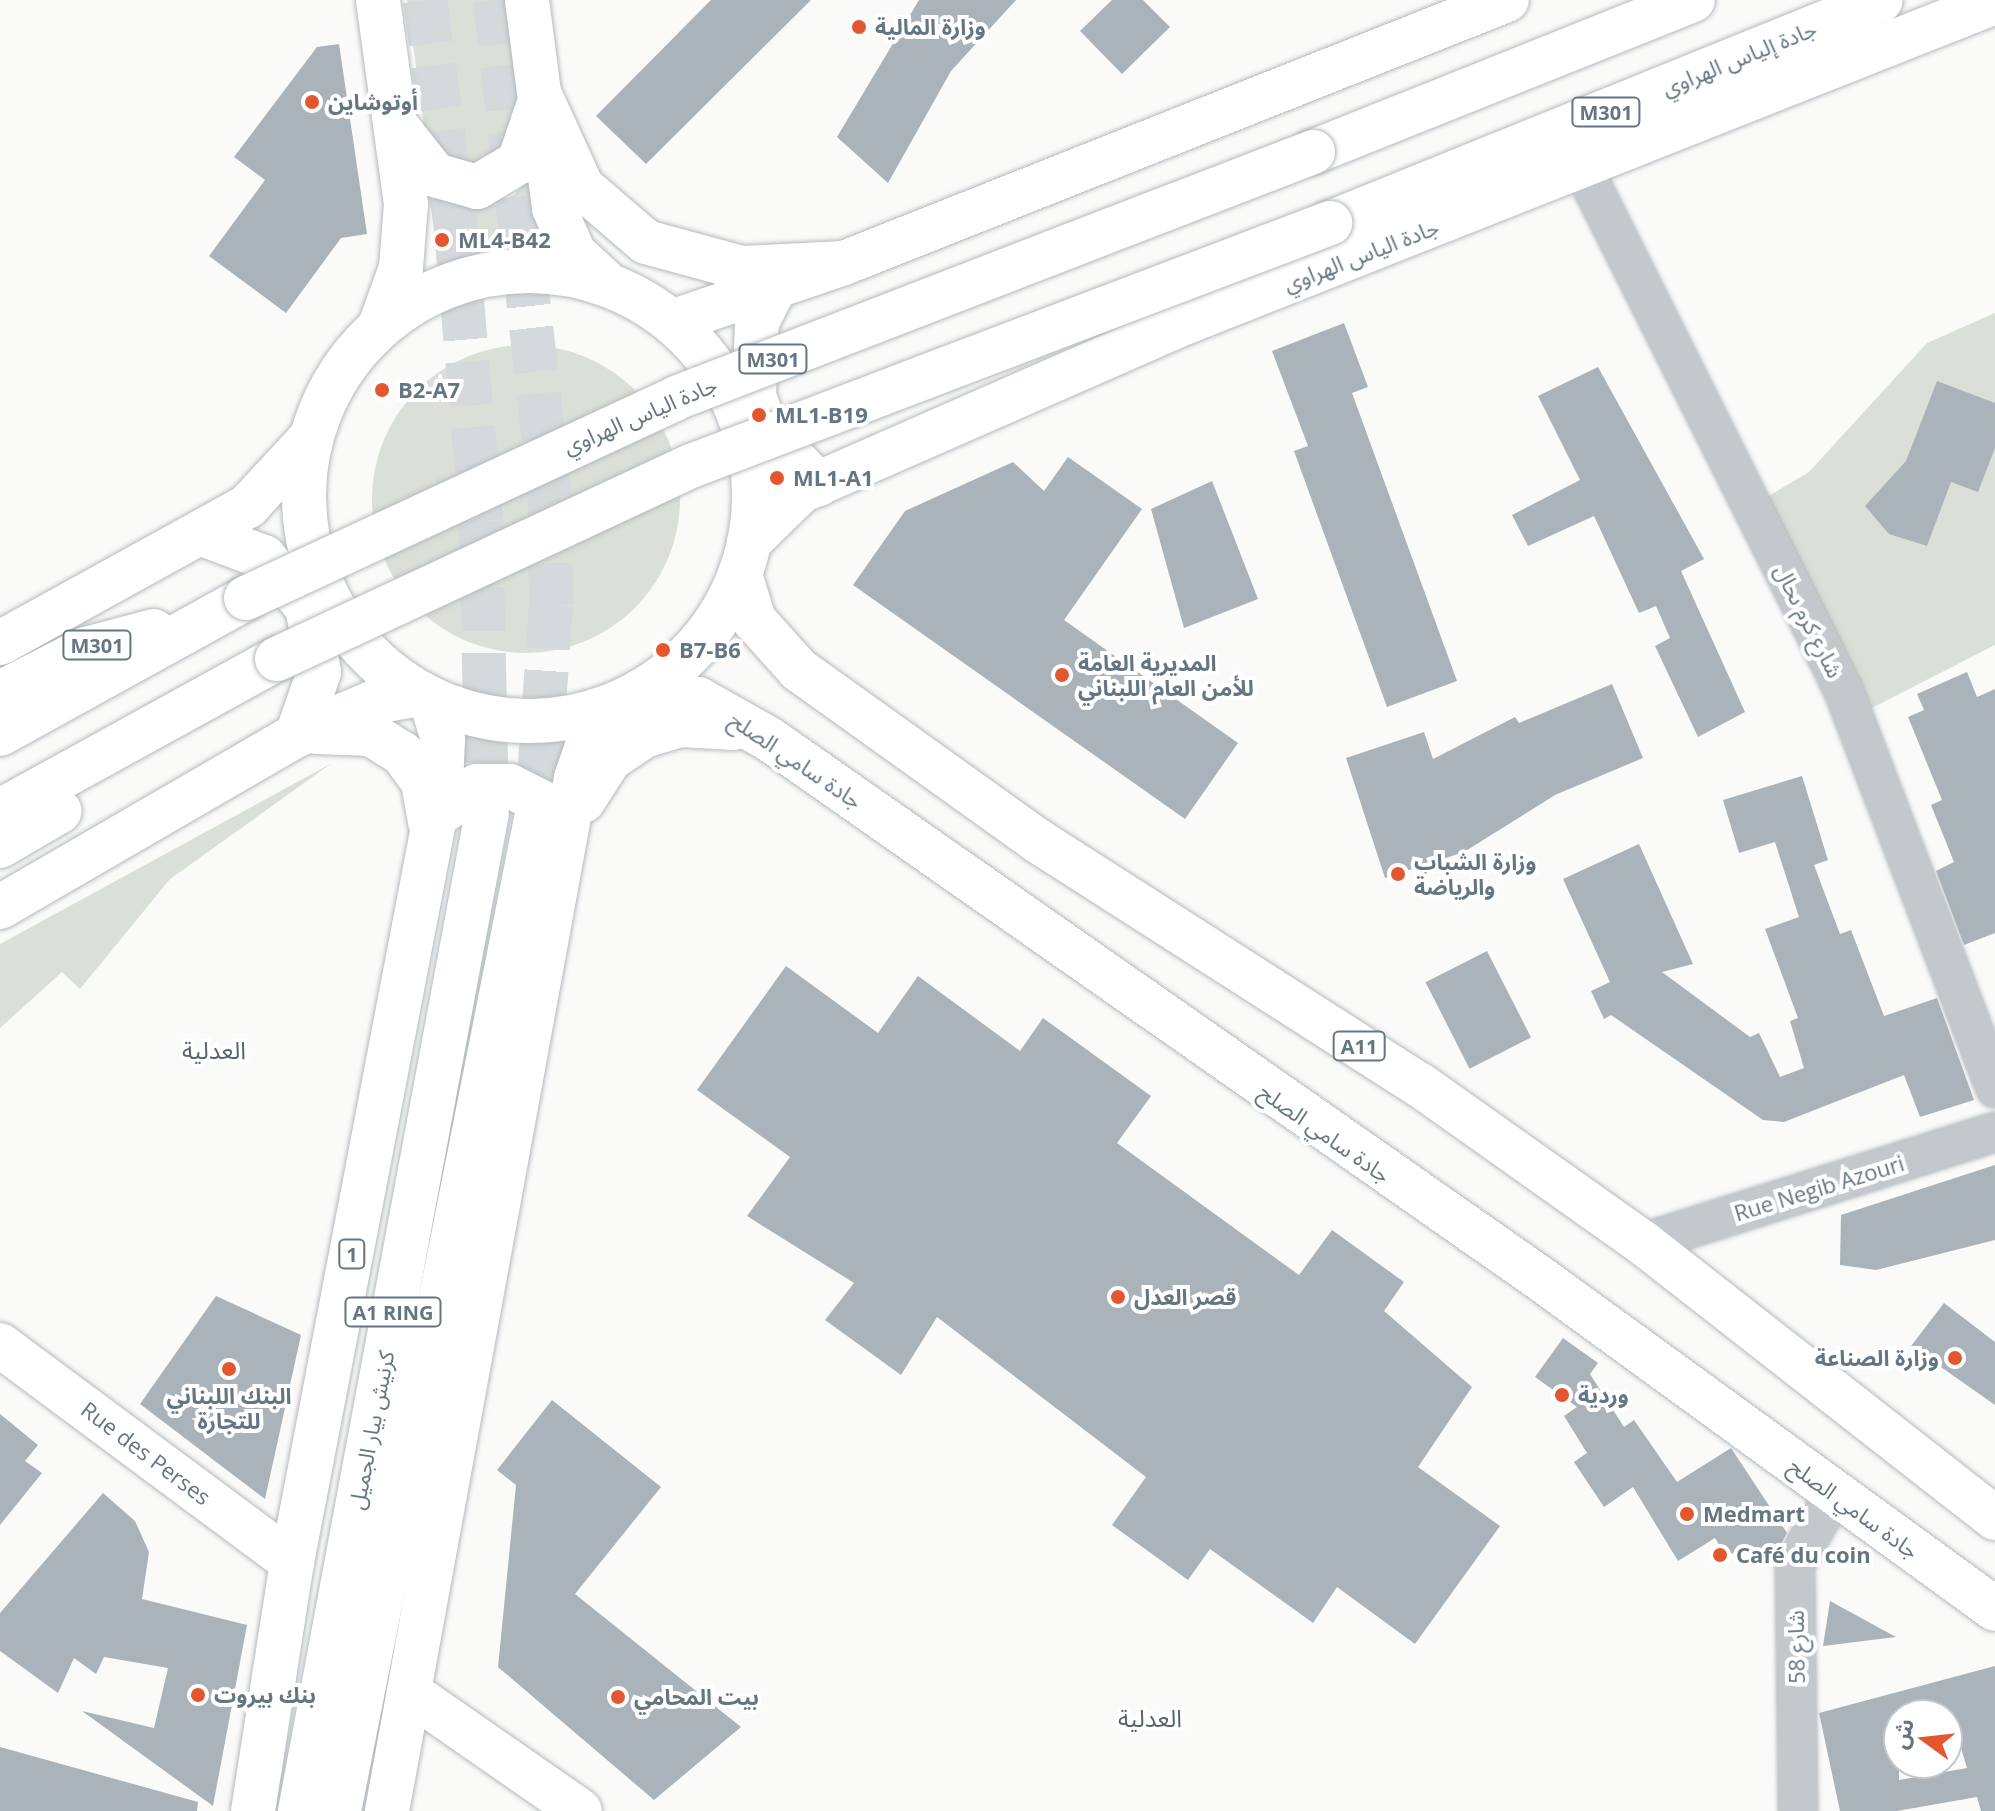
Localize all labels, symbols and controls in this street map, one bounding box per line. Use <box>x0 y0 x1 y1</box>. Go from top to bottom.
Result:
place label: وزارة المالية <box>875 14 986 40</box>
street label: جادة إلياس الهراوي <box>1658 15 1820 101</box>
marker: وزارة المالية <box>850 18 868 36</box>
place label: أوتوشاين <box>328 89 418 115</box>
marker: أوتوشاين <box>303 93 321 111</box>
road number: M301 <box>1570 96 1642 128</box>
street label: جادة الياس الهراوي <box>1280 213 1442 297</box>
place label: ML4-B42 <box>458 227 551 253</box>
marker: ML4-B42 <box>433 231 451 249</box>
road number: M301 <box>737 343 809 375</box>
street label: جادة الياس الهراوي <box>559 371 721 459</box>
place label: B2-A7 <box>398 377 460 403</box>
marker: B2-A7 <box>373 381 391 399</box>
place label: ML1-B19 <box>775 402 868 428</box>
marker: ML1-B19 <box>750 406 768 424</box>
place label: ML1-A1 <box>793 465 874 491</box>
marker: ML1-A1 <box>768 469 786 487</box>
street label: شارع كرم ىحال <box>1769 560 1849 682</box>
road number: M301 <box>61 629 133 661</box>
place label: B7-B6 <box>679 637 741 663</box>
marker: B7-B6 <box>654 641 672 659</box>
place label: المديرية العامة للأمن العام اللبناني <box>1078 649 1254 700</box>
marker: المديرية العامة للأمن العام اللبناني <box>1053 666 1071 684</box>
street label: جادة سامي الصلح <box>725 706 867 814</box>
place label: وزارة الشباب والرياضة <box>1414 848 1537 900</box>
marker: وزارة الشباب والرياضة <box>1389 865 1407 883</box>
road number: A11 <box>1331 1030 1387 1062</box>
district label: العدلية <box>182 1036 246 1064</box>
street label: جادة سامي الصلح <box>1254 1078 1396 1188</box>
street label: Rue Negib Azouri <box>1731 1150 1907 1226</box>
road number: 1 <box>338 1238 366 1270</box>
place label: قصر العدل <box>1134 1284 1236 1310</box>
marker: قصر العدل <box>1109 1288 1127 1306</box>
road number: A1 RING <box>343 1296 443 1328</box>
place label: وزارة الصناعة <box>1815 1345 1939 1371</box>
street label: كرنيش بيار الجميل <box>343 1348 399 1512</box>
marker: وزارة الصناعة <box>1946 1349 1964 1367</box>
marker: البنك اللبناني للتجارة <box>220 1360 238 1378</box>
place label: البنك اللبناني للتجارة <box>166 1382 292 1434</box>
place label: وردية <box>1578 1382 1629 1408</box>
marker: وردية <box>1553 1386 1571 1404</box>
street label: Rue des Perses <box>76 1396 216 1510</box>
street label: جادة سامي الصلح <box>1784 1452 1924 1564</box>
place label: Medmart <box>1703 1501 1805 1527</box>
marker: Medmart <box>1678 1505 1696 1523</box>
place label: Café du coin <box>1736 1542 1871 1568</box>
marker: Café du coin <box>1711 1546 1729 1564</box>
street label: شارع 58 <box>1782 1610 1810 1684</box>
place label: بنك بيروت <box>214 1682 316 1708</box>
place label: بيت المحامي <box>634 1684 759 1710</box>
marker: بنك بيروت <box>189 1686 207 1704</box>
marker: بيت المحامي <box>609 1688 627 1706</box>
north arrow <box>1883 1699 1963 1779</box>
district label: العدلية <box>1118 1704 1182 1732</box>
text: ش <box>1883 1715 1920 1752</box>

